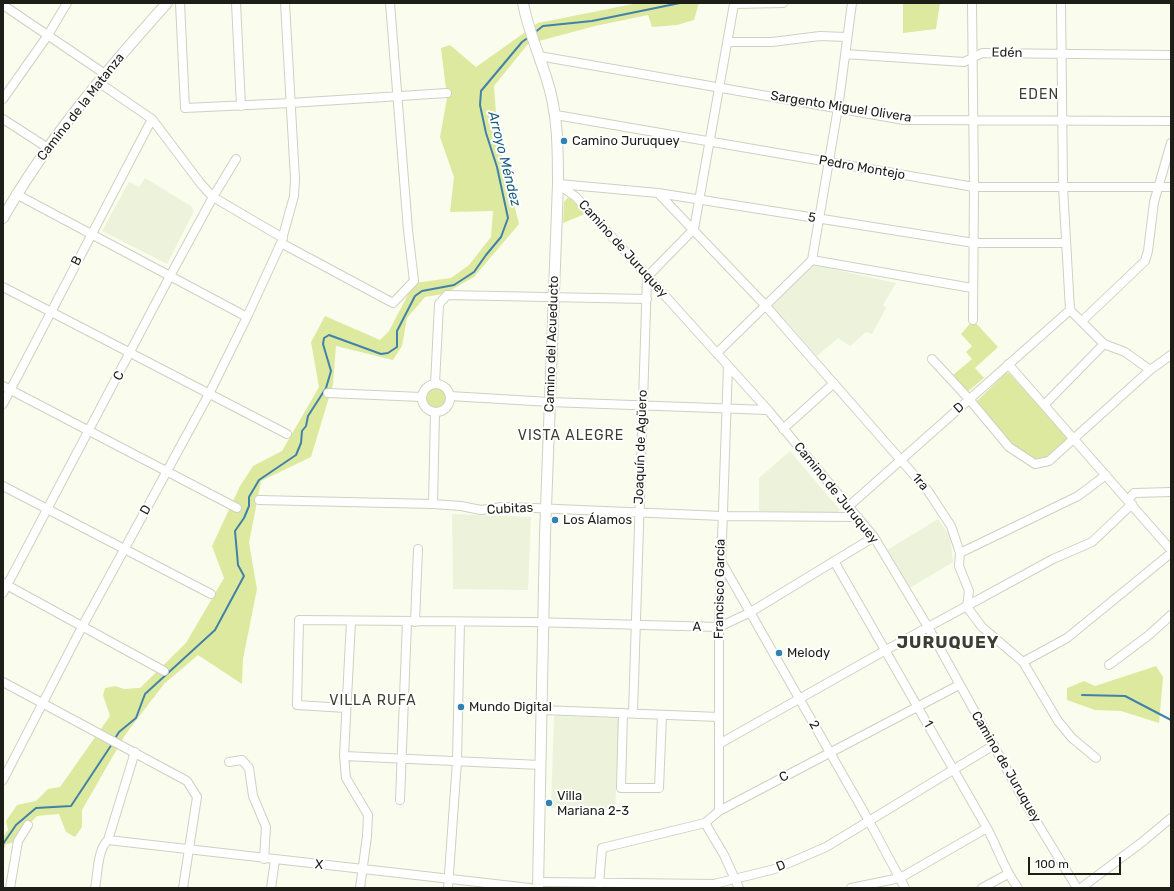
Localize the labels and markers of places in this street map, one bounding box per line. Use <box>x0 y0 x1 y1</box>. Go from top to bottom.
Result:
place label: Camino Juruquey <box>572 133 680 149</box>
marker: Camino Juruquey <box>559 136 569 146</box>
place label: Los Álamos <box>563 512 632 528</box>
marker: Los Álamos <box>550 515 560 525</box>
place label: Melody <box>787 645 830 661</box>
marker: Melody <box>774 648 784 658</box>
place label: Mundo Digital <box>469 699 552 715</box>
marker: Mundo Digital <box>456 702 466 712</box>
place label: Villa Mariana 2-3 <box>557 788 629 819</box>
marker: Villa Mariana 2-3 <box>544 798 554 808</box>

